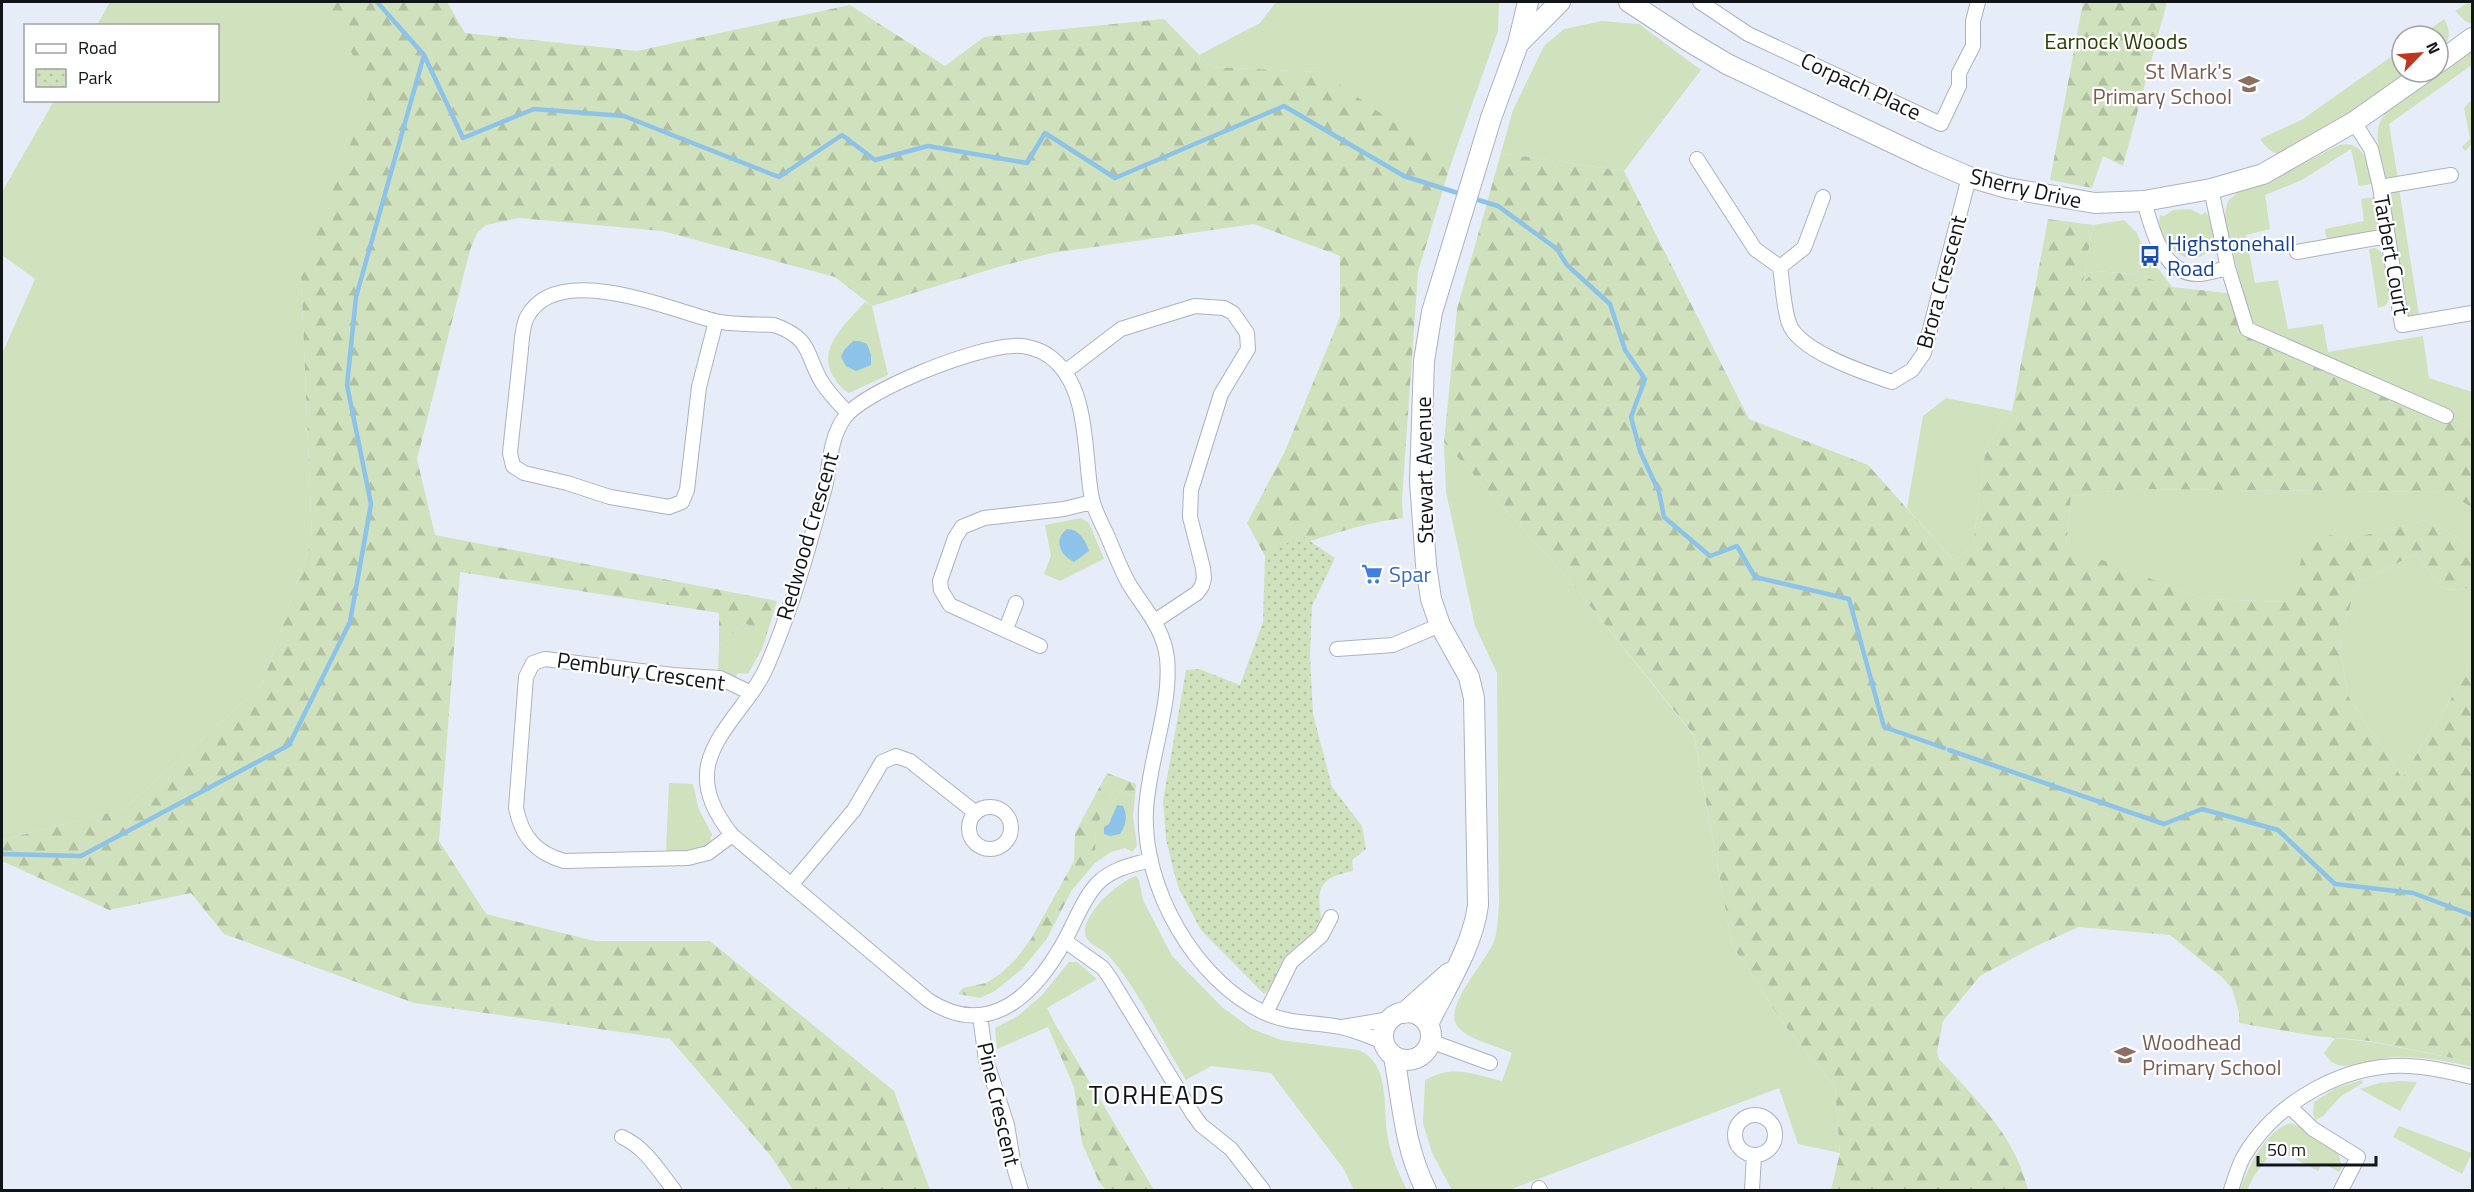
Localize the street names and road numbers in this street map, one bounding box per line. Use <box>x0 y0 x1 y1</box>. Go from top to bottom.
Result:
street label: Corpach Place <box>1795 43 1927 129</box>
street label: Sherry Drive <box>1967 159 2085 217</box>
street label: Tarbert Court <box>2365 192 2419 318</box>
street label: Brora Crescent <box>1907 211 1975 352</box>
street label: Stewart Avenue <box>1406 396 1442 544</box>
street label: Redwood Crescent <box>767 448 847 624</box>
street label: Pembury Crescent <box>555 642 728 700</box>
street label: Pine Crescent <box>968 1039 1030 1170</box>

